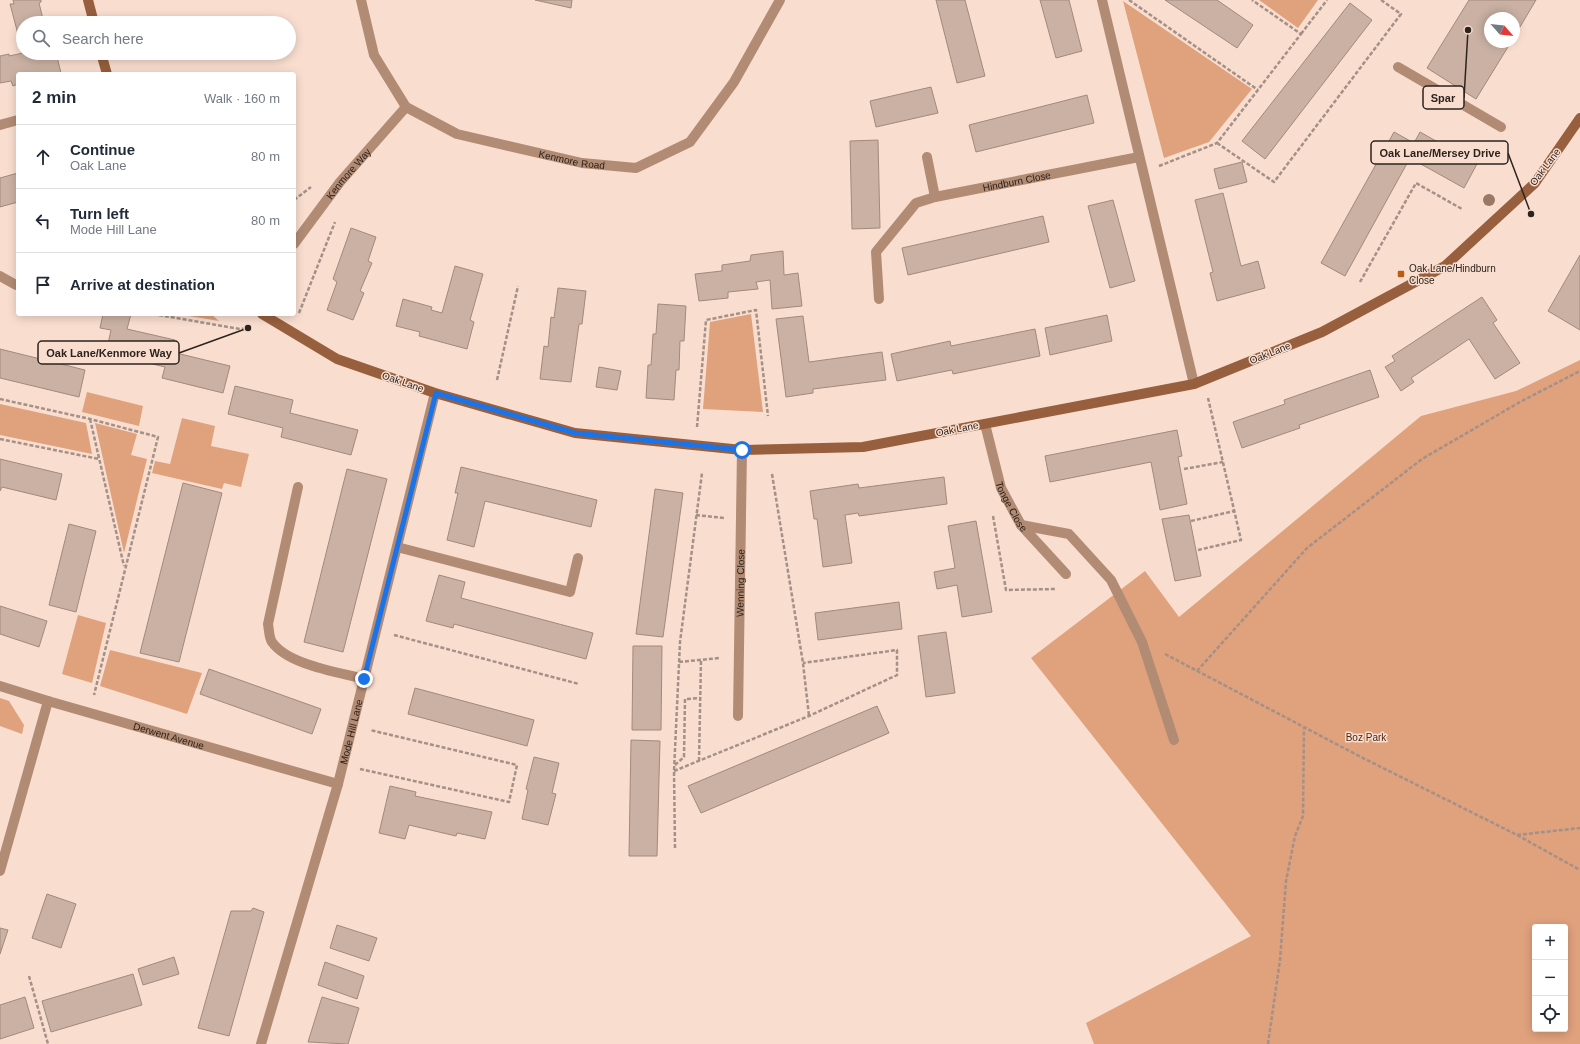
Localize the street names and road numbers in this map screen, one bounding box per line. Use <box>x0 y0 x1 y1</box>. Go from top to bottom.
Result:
street label: Kenmore Way <box>324 146 373 201</box>
street label: Oak Lane <box>1528 146 1563 188</box>
street label: Kenmore Road <box>538 148 605 171</box>
street label: Hindburn Close <box>982 169 1052 193</box>
street label: Oak Lane <box>1248 340 1293 366</box>
street label: Oak Lane <box>381 370 426 394</box>
street label: Oak Lane <box>935 419 980 439</box>
street label: Tonge Close <box>994 480 1030 534</box>
street label: Wenning Close <box>734 549 746 617</box>
street label: Mode Hill Lane <box>338 698 364 765</box>
street label: Derwent Avenue <box>132 720 206 751</box>

